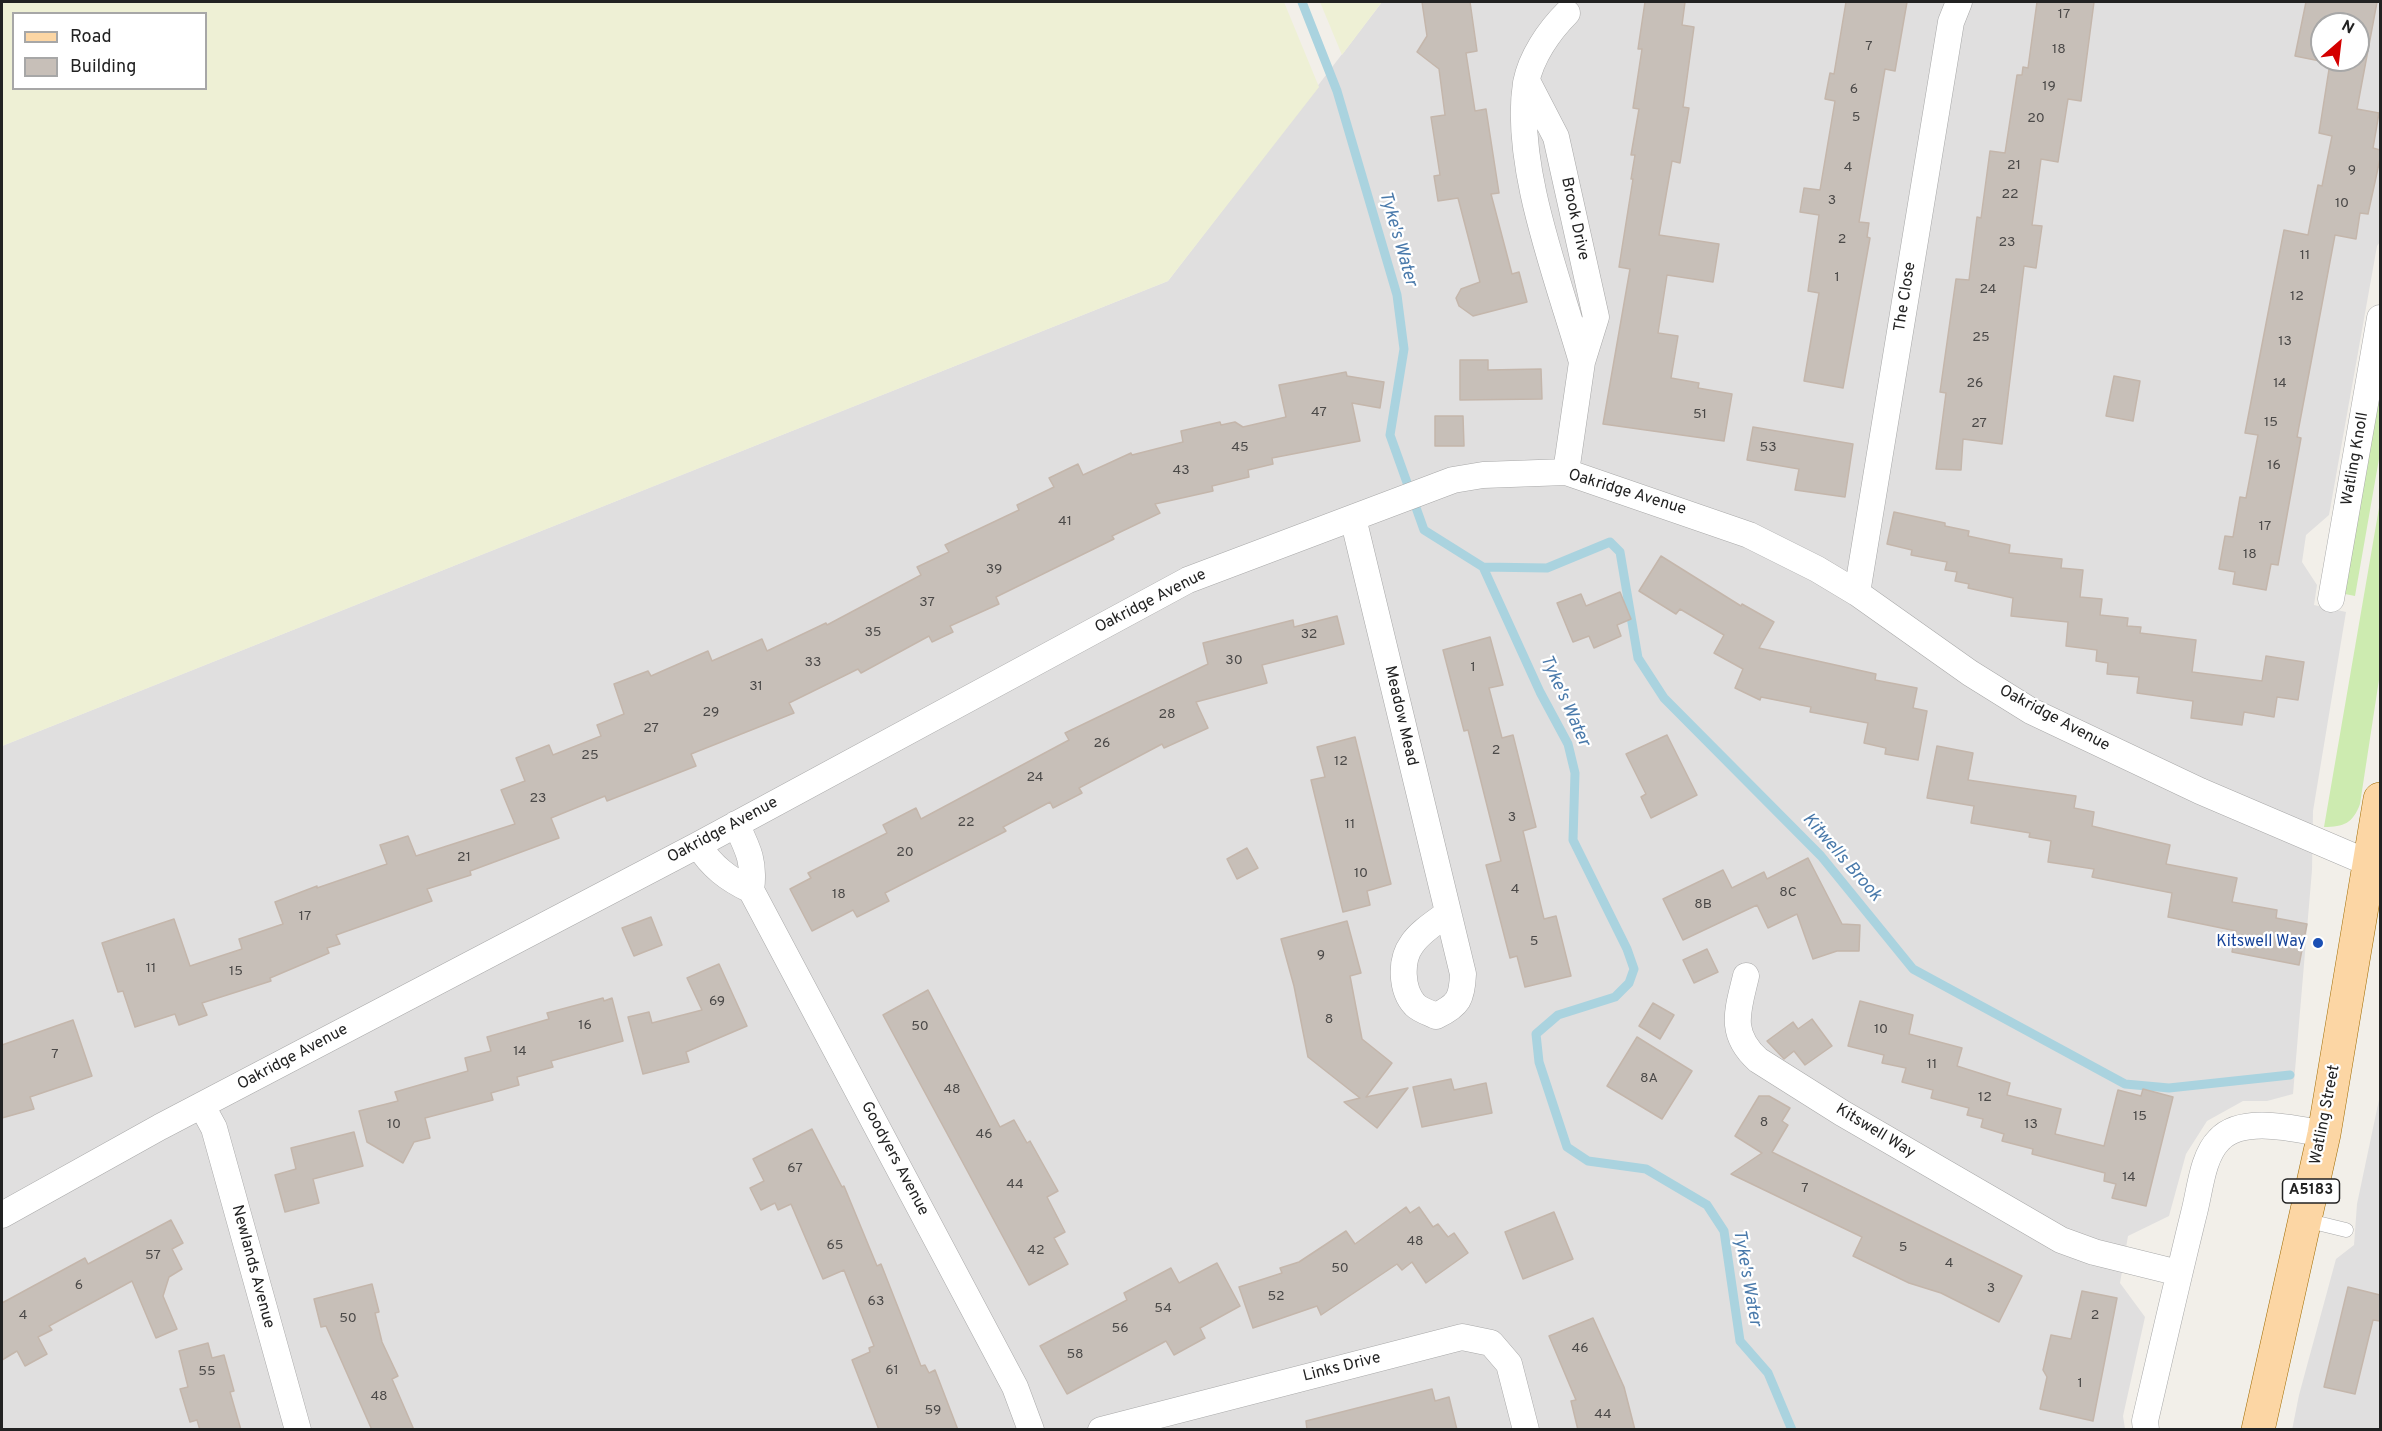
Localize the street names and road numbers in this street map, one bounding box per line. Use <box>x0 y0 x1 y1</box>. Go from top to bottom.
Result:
street label: Brook Drive <box>1556 176 1592 262</box>
street label: The Close <box>1891 261 1921 333</box>
street label: Watling Knoll <box>2338 411 2374 507</box>
street label: Oakridge Avenue <box>1566 466 1688 520</box>
street label: Oakridge Avenue <box>1092 566 1210 638</box>
street label: Meadow Mead <box>1379 664 1421 768</box>
street label: Oakridge Avenue <box>1995 682 2113 756</box>
street label: Oakridge Avenue <box>664 794 782 868</box>
street label: Oakridge Avenue <box>234 1021 352 1095</box>
street label: Watling Street <box>2307 1063 2345 1167</box>
street label: Goodyers Avenue <box>856 1099 932 1219</box>
street label: Kitswell Way <box>1832 1101 1918 1163</box>
road number: A5183 <box>2282 1179 2340 1203</box>
street label: Newlands Avenue <box>226 1203 278 1331</box>
street label: Links Drive <box>1301 1349 1383 1387</box>

